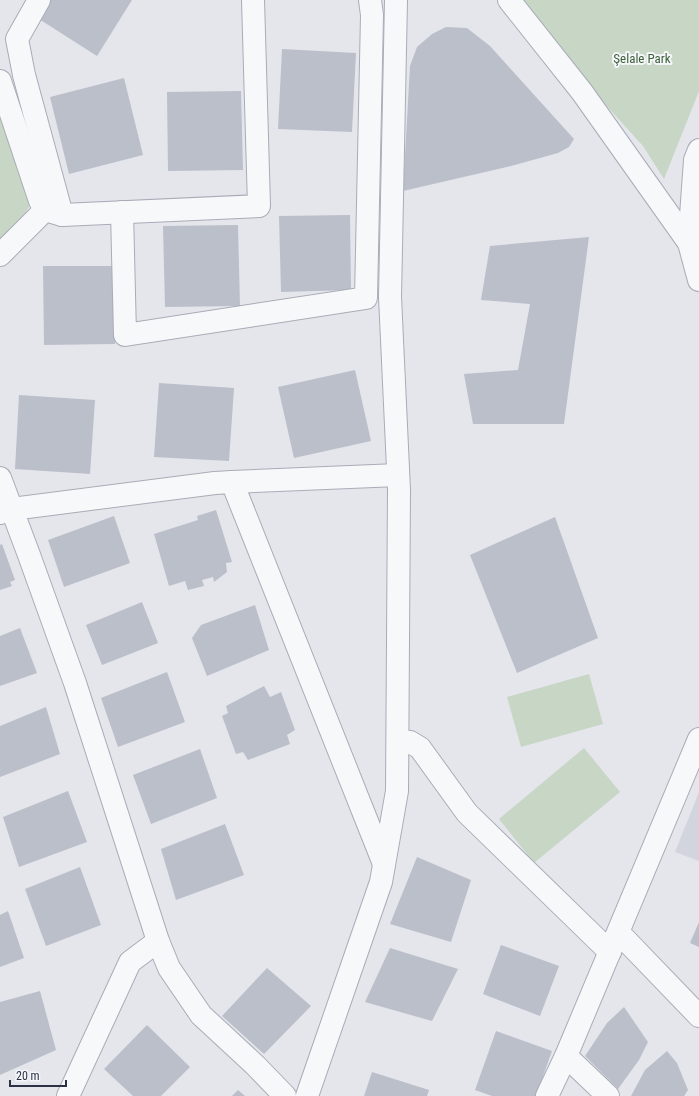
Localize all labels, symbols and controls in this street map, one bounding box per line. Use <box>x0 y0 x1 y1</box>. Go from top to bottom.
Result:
park label: Şelale Park <box>613 51 671 66</box>
scale bar <box>10 1062 66 1088</box>
text: 20 m <box>16 1069 40 1083</box>

